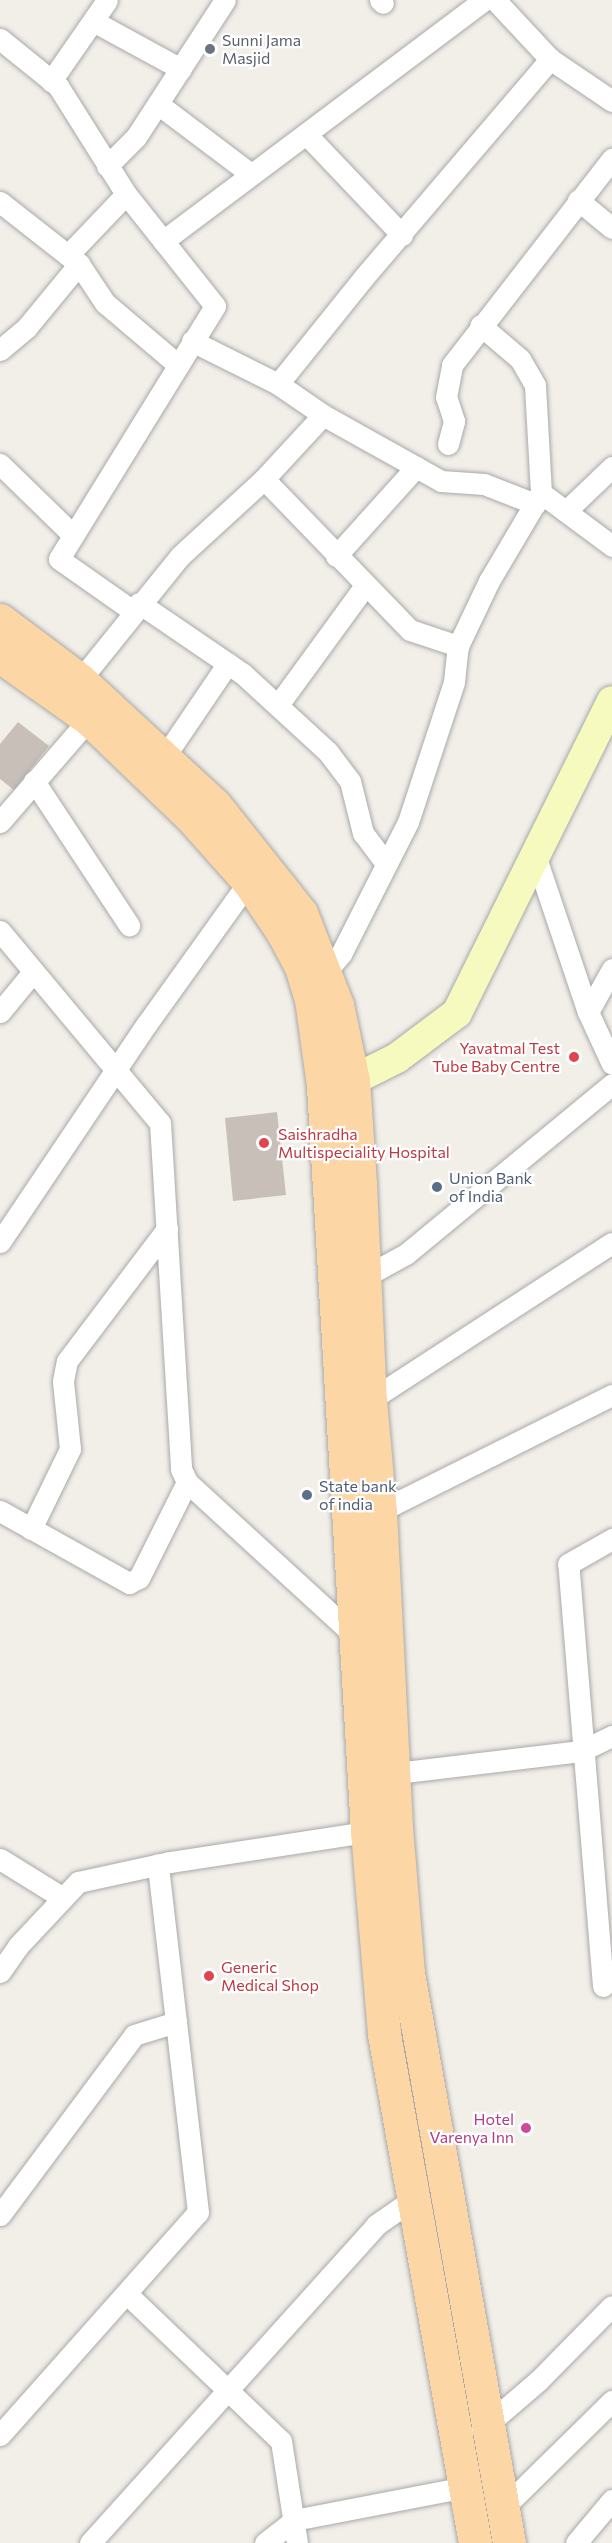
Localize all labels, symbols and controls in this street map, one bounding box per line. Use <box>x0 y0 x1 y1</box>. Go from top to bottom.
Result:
place label: Sunni Jama Masjid <box>222 30 301 68</box>
marker: Sunni Jama Masjid <box>203 42 217 56</box>
place label: Yavatmal Test Tube Baby Centre <box>432 1038 560 1076</box>
marker: Yavatmal Test Tube Baby Centre <box>565 1048 583 1066</box>
place label: Saishradha Multispeciality Hospital <box>278 1124 450 1162</box>
marker: Saishradha Multispeciality Hospital <box>255 1134 273 1152</box>
place label: Union Bank of India <box>449 1168 532 1206</box>
marker: Union Bank of India <box>430 1180 444 1194</box>
place label: State bank of india <box>319 1476 397 1514</box>
marker: State bank of india <box>300 1488 314 1502</box>
place label: Generic Medical Shop <box>221 1957 319 1995</box>
marker: Generic Medical Shop <box>202 1969 216 1983</box>
place label: Hotel Varenya Inn <box>430 2109 514 2147</box>
marker: Hotel Varenya Inn <box>519 2121 533 2135</box>

